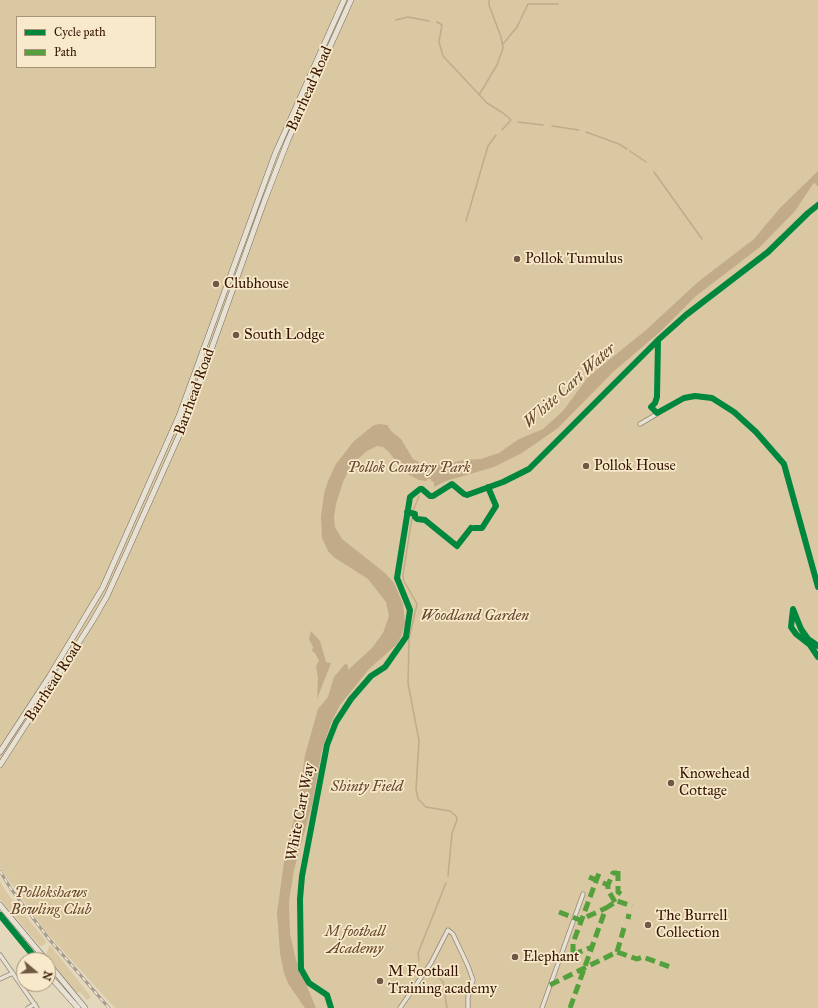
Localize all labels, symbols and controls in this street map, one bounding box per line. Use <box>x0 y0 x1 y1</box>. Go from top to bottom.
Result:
legend <box>16 16 156 68</box>
text: Cycle path <box>54 25 106 39</box>
street label: Barrhead Road <box>283 44 337 134</box>
text: Path <box>54 45 77 59</box>
place label: Pollok Tumulus <box>525 250 623 268</box>
marker: Pollok Tumulus <box>512 254 522 264</box>
place label: Clubhouse <box>224 275 289 293</box>
marker: Clubhouse <box>211 279 221 289</box>
place label: South Lodge <box>244 326 325 344</box>
marker: South Lodge <box>231 330 241 340</box>
water label: White Cart Water <box>520 340 620 432</box>
street label: Barrhead Road <box>171 346 219 438</box>
place label: Pollok House <box>594 457 676 475</box>
park label: Pollok Country Park <box>347 459 471 477</box>
marker: Pollok House <box>581 461 591 471</box>
park label: Woodland Garden <box>421 607 529 625</box>
street label: Barrhead Road <box>22 639 86 725</box>
street label: White Cart Way <box>283 762 319 862</box>
place label: Knowehead Cottage <box>679 765 750 800</box>
park label: Shinty Field <box>331 778 403 796</box>
marker: Knowehead Cottage <box>666 778 676 788</box>
park label: Pollokshaws Bowling Club <box>11 884 91 919</box>
place label: The Burrell Collection <box>656 907 727 942</box>
marker: The Burrell Collection <box>643 920 653 930</box>
park label: M football Academy <box>325 923 385 958</box>
place label: Elephant <box>523 948 579 966</box>
north arrow <box>16 952 56 992</box>
marker: Elephant <box>510 952 520 962</box>
place label: M Football Training academy <box>388 963 497 998</box>
text: N <box>39 969 55 982</box>
marker: M Football Training academy <box>375 976 385 986</box>

